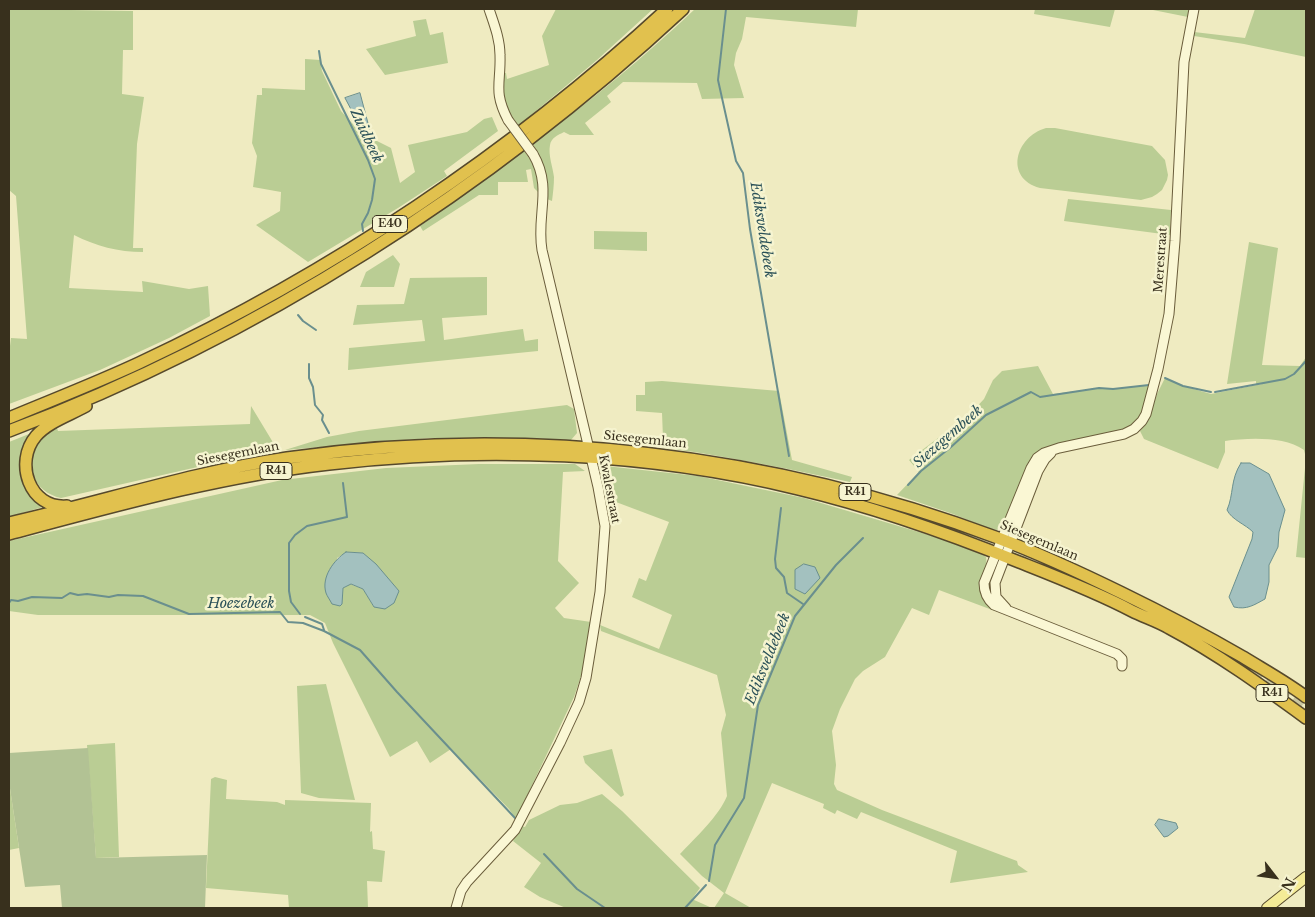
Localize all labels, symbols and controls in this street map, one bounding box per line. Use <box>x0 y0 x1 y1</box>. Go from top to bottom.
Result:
water label: Zuidbeek <box>346 106 386 166</box>
water label: Ediksveldebeek <box>746 181 778 279</box>
road number: E40 <box>372 215 408 232</box>
street label: Merestraat <box>1152 227 1170 293</box>
water label: Siezegembeek <box>910 402 986 472</box>
street label: Siesegemlaan <box>603 428 687 452</box>
street label: Siesegemlaan <box>196 439 280 469</box>
street label: Kwalestraat <box>595 453 623 525</box>
road number: R41 <box>260 462 292 480</box>
road number: R41 <box>839 484 871 501</box>
street label: Siesegemlaan <box>998 518 1080 564</box>
water label: Hoezebeek <box>208 596 274 612</box>
water label: Ediksveldebeek <box>742 611 794 707</box>
road number: R41 <box>1256 684 1288 701</box>
north arrow <box>1250 852 1300 902</box>
text: N <box>1277 874 1299 895</box>

